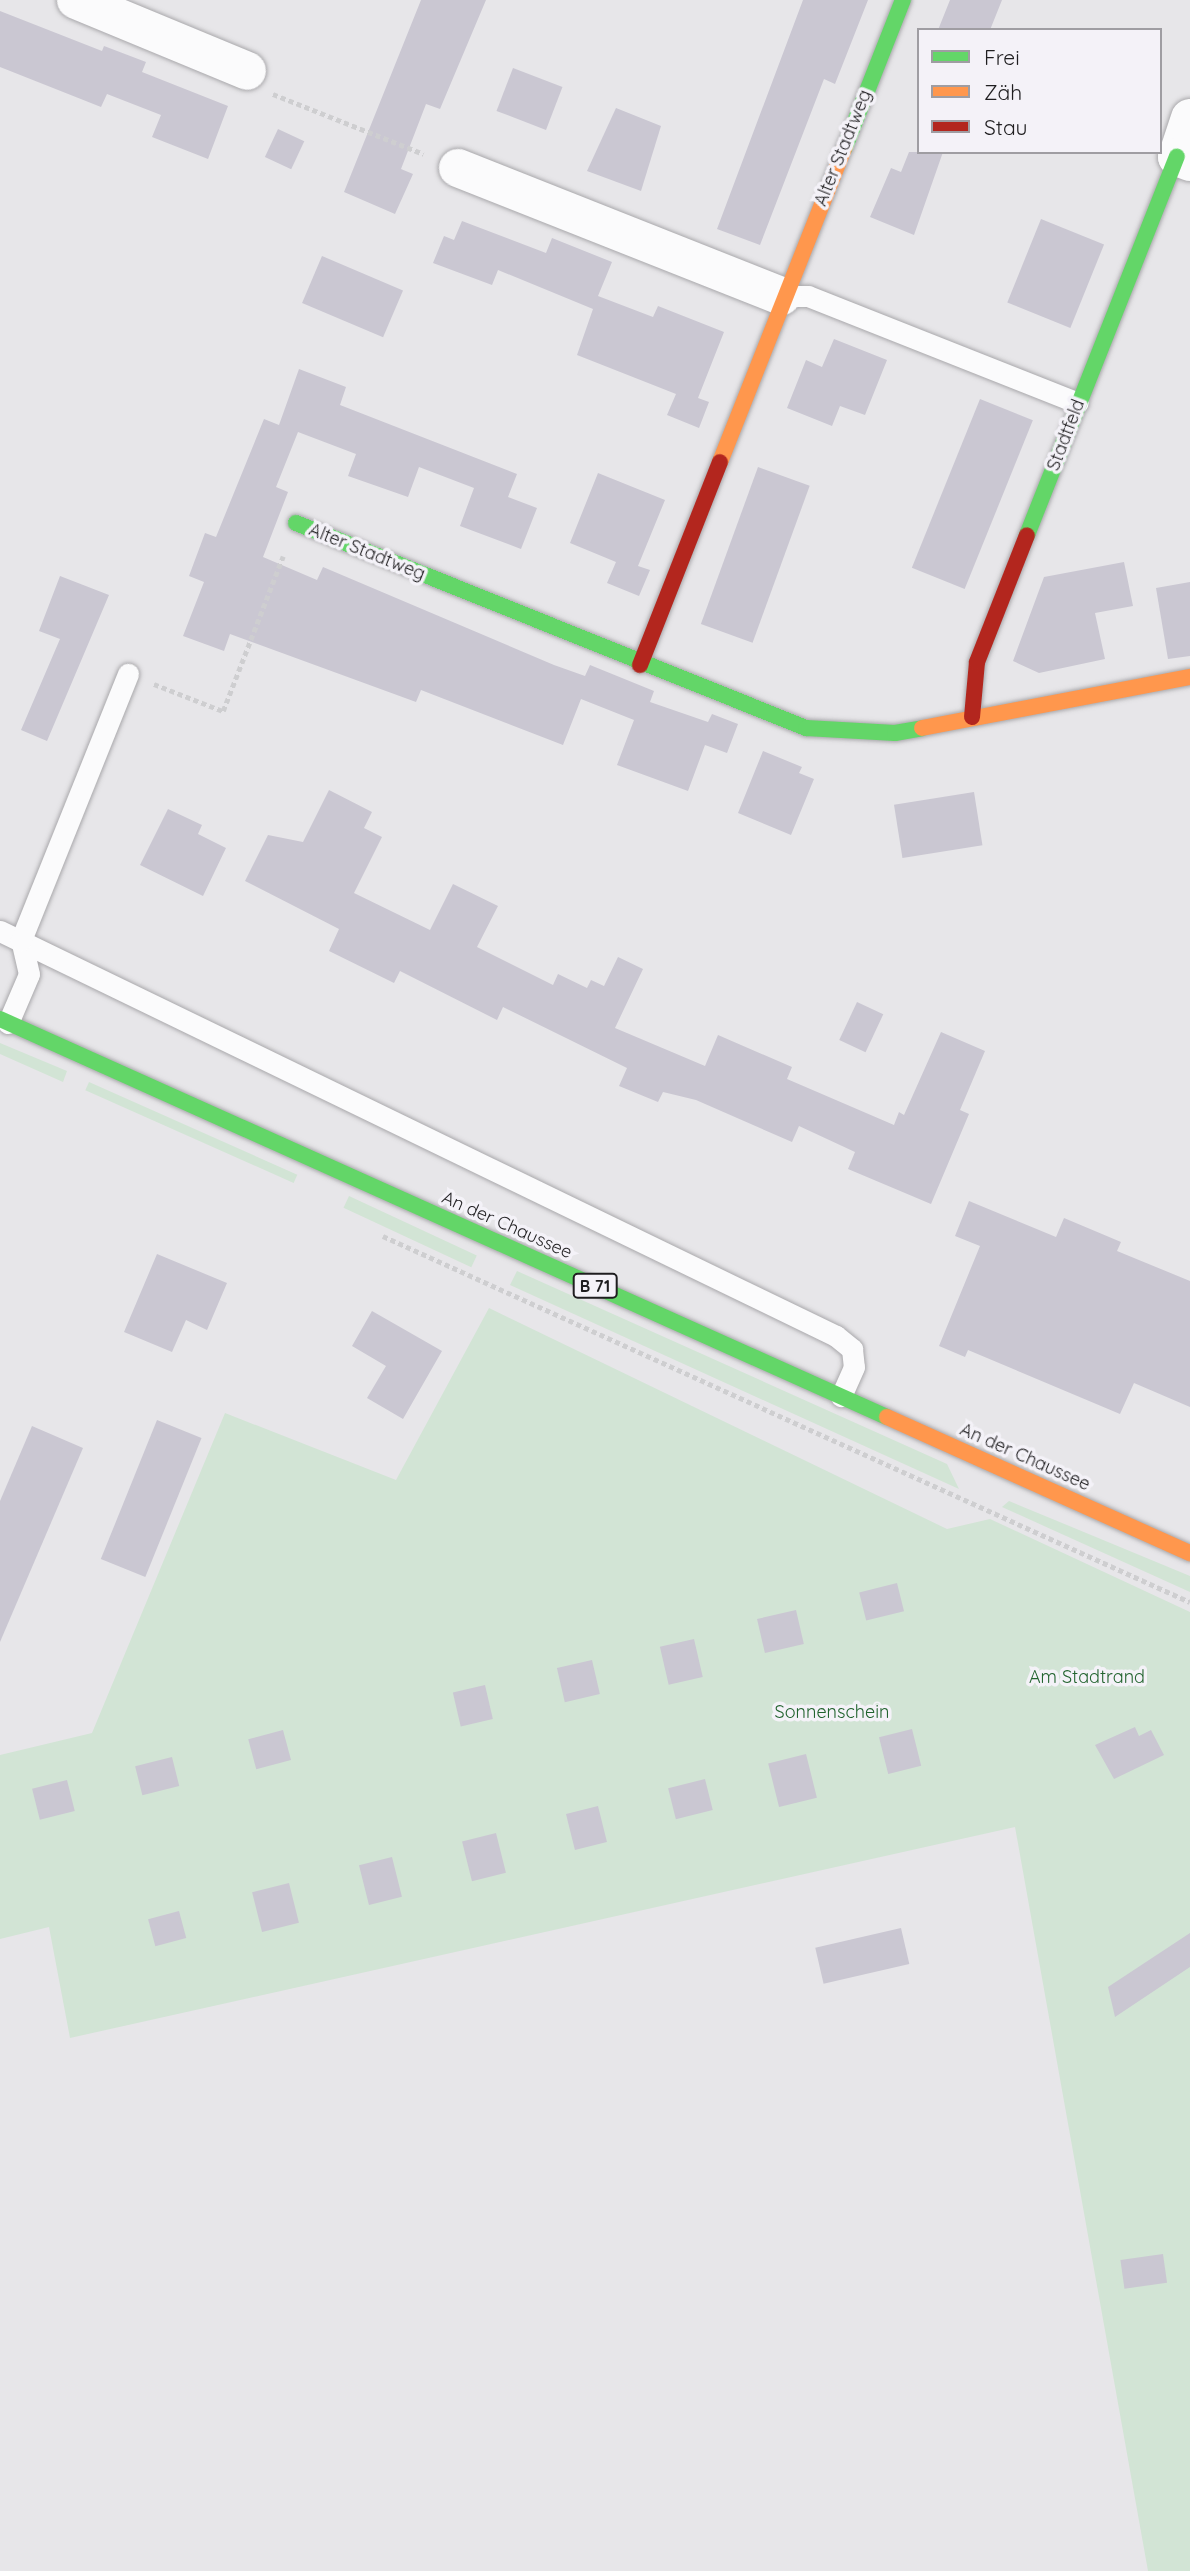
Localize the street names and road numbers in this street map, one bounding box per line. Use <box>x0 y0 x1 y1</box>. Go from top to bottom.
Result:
street label: Alter Stadtweg <box>810 87 876 209</box>
street label: Stadtfeld <box>1043 396 1089 474</box>
street label: Alter Stadtweg <box>306 519 428 585</box>
street label: An der Chaussee <box>439 1187 575 1263</box>
road number: B 71 <box>572 1274 618 1298</box>
street label: An der Chaussee <box>957 1419 1093 1495</box>

